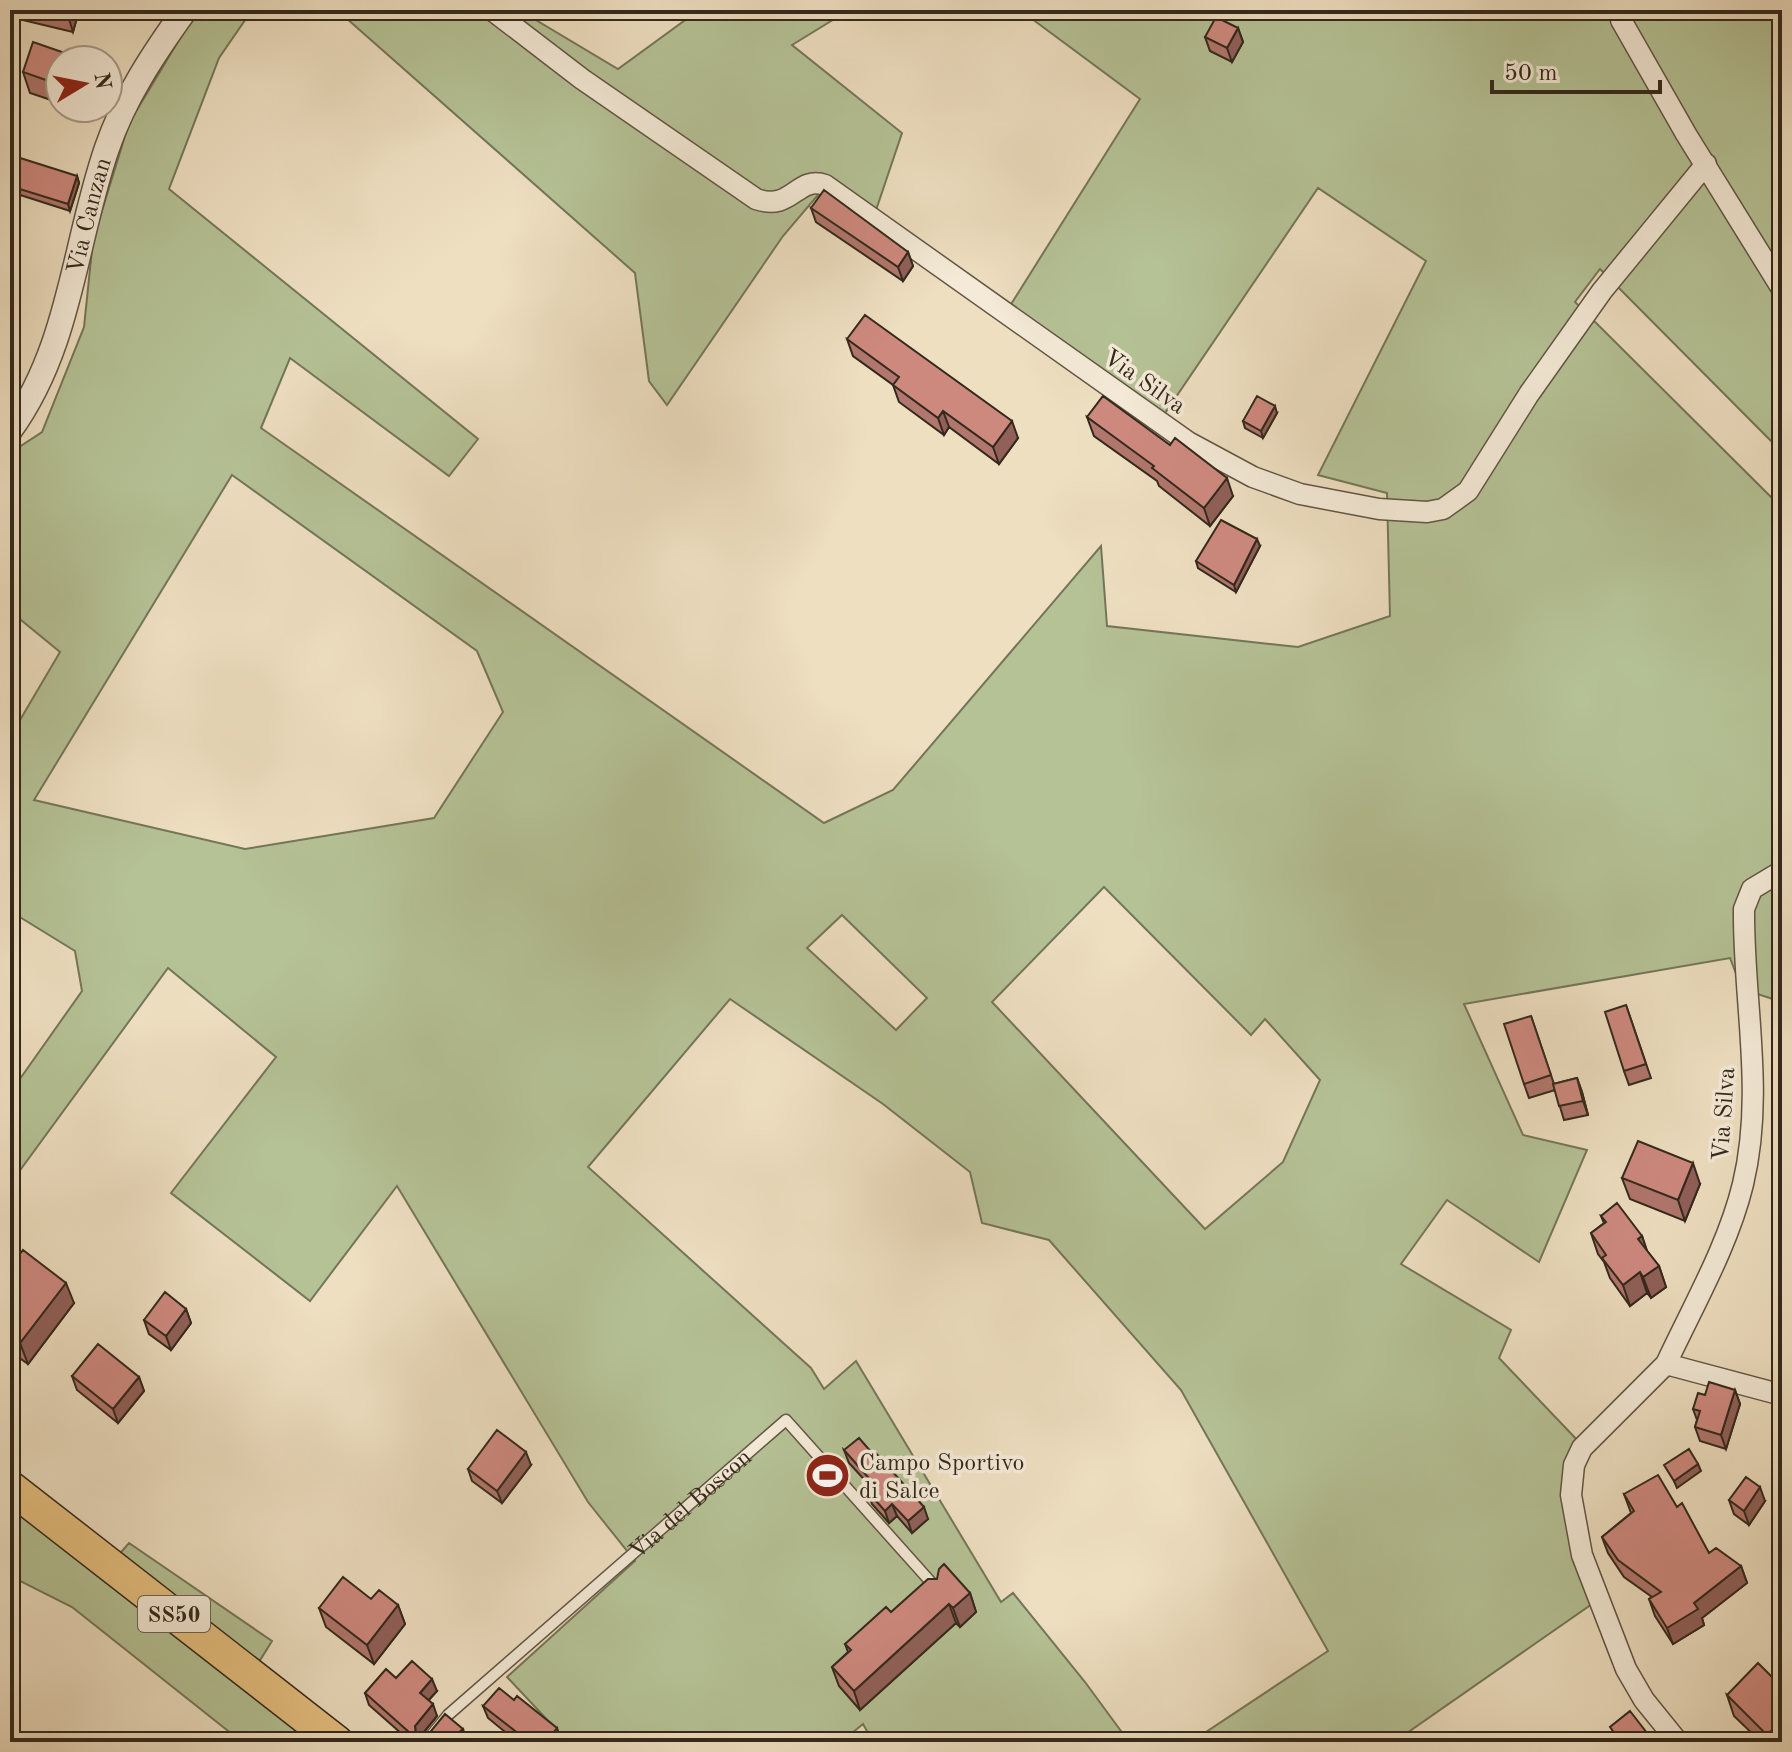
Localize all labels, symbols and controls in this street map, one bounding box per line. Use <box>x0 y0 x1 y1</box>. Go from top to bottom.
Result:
north arrow <box>44 44 124 124</box>
scale bar <box>1492 44 1660 94</box>
text: 50 m <box>1504 62 1558 86</box>
text: N <box>89 71 114 91</box>
street label: Via Canzan <box>64 155 117 276</box>
street label: Via Silva <box>1098 346 1189 420</box>
street label: Via Silva <box>1710 1066 1740 1162</box>
street label: Via del Boscon <box>626 1446 757 1565</box>
sports icon: Campo Sportivo di Salce <box>804 1452 852 1500</box>
place label: Campo Sportivo di Salce <box>859 1452 1024 1504</box>
road number: SS50 <box>138 1596 210 1632</box>

